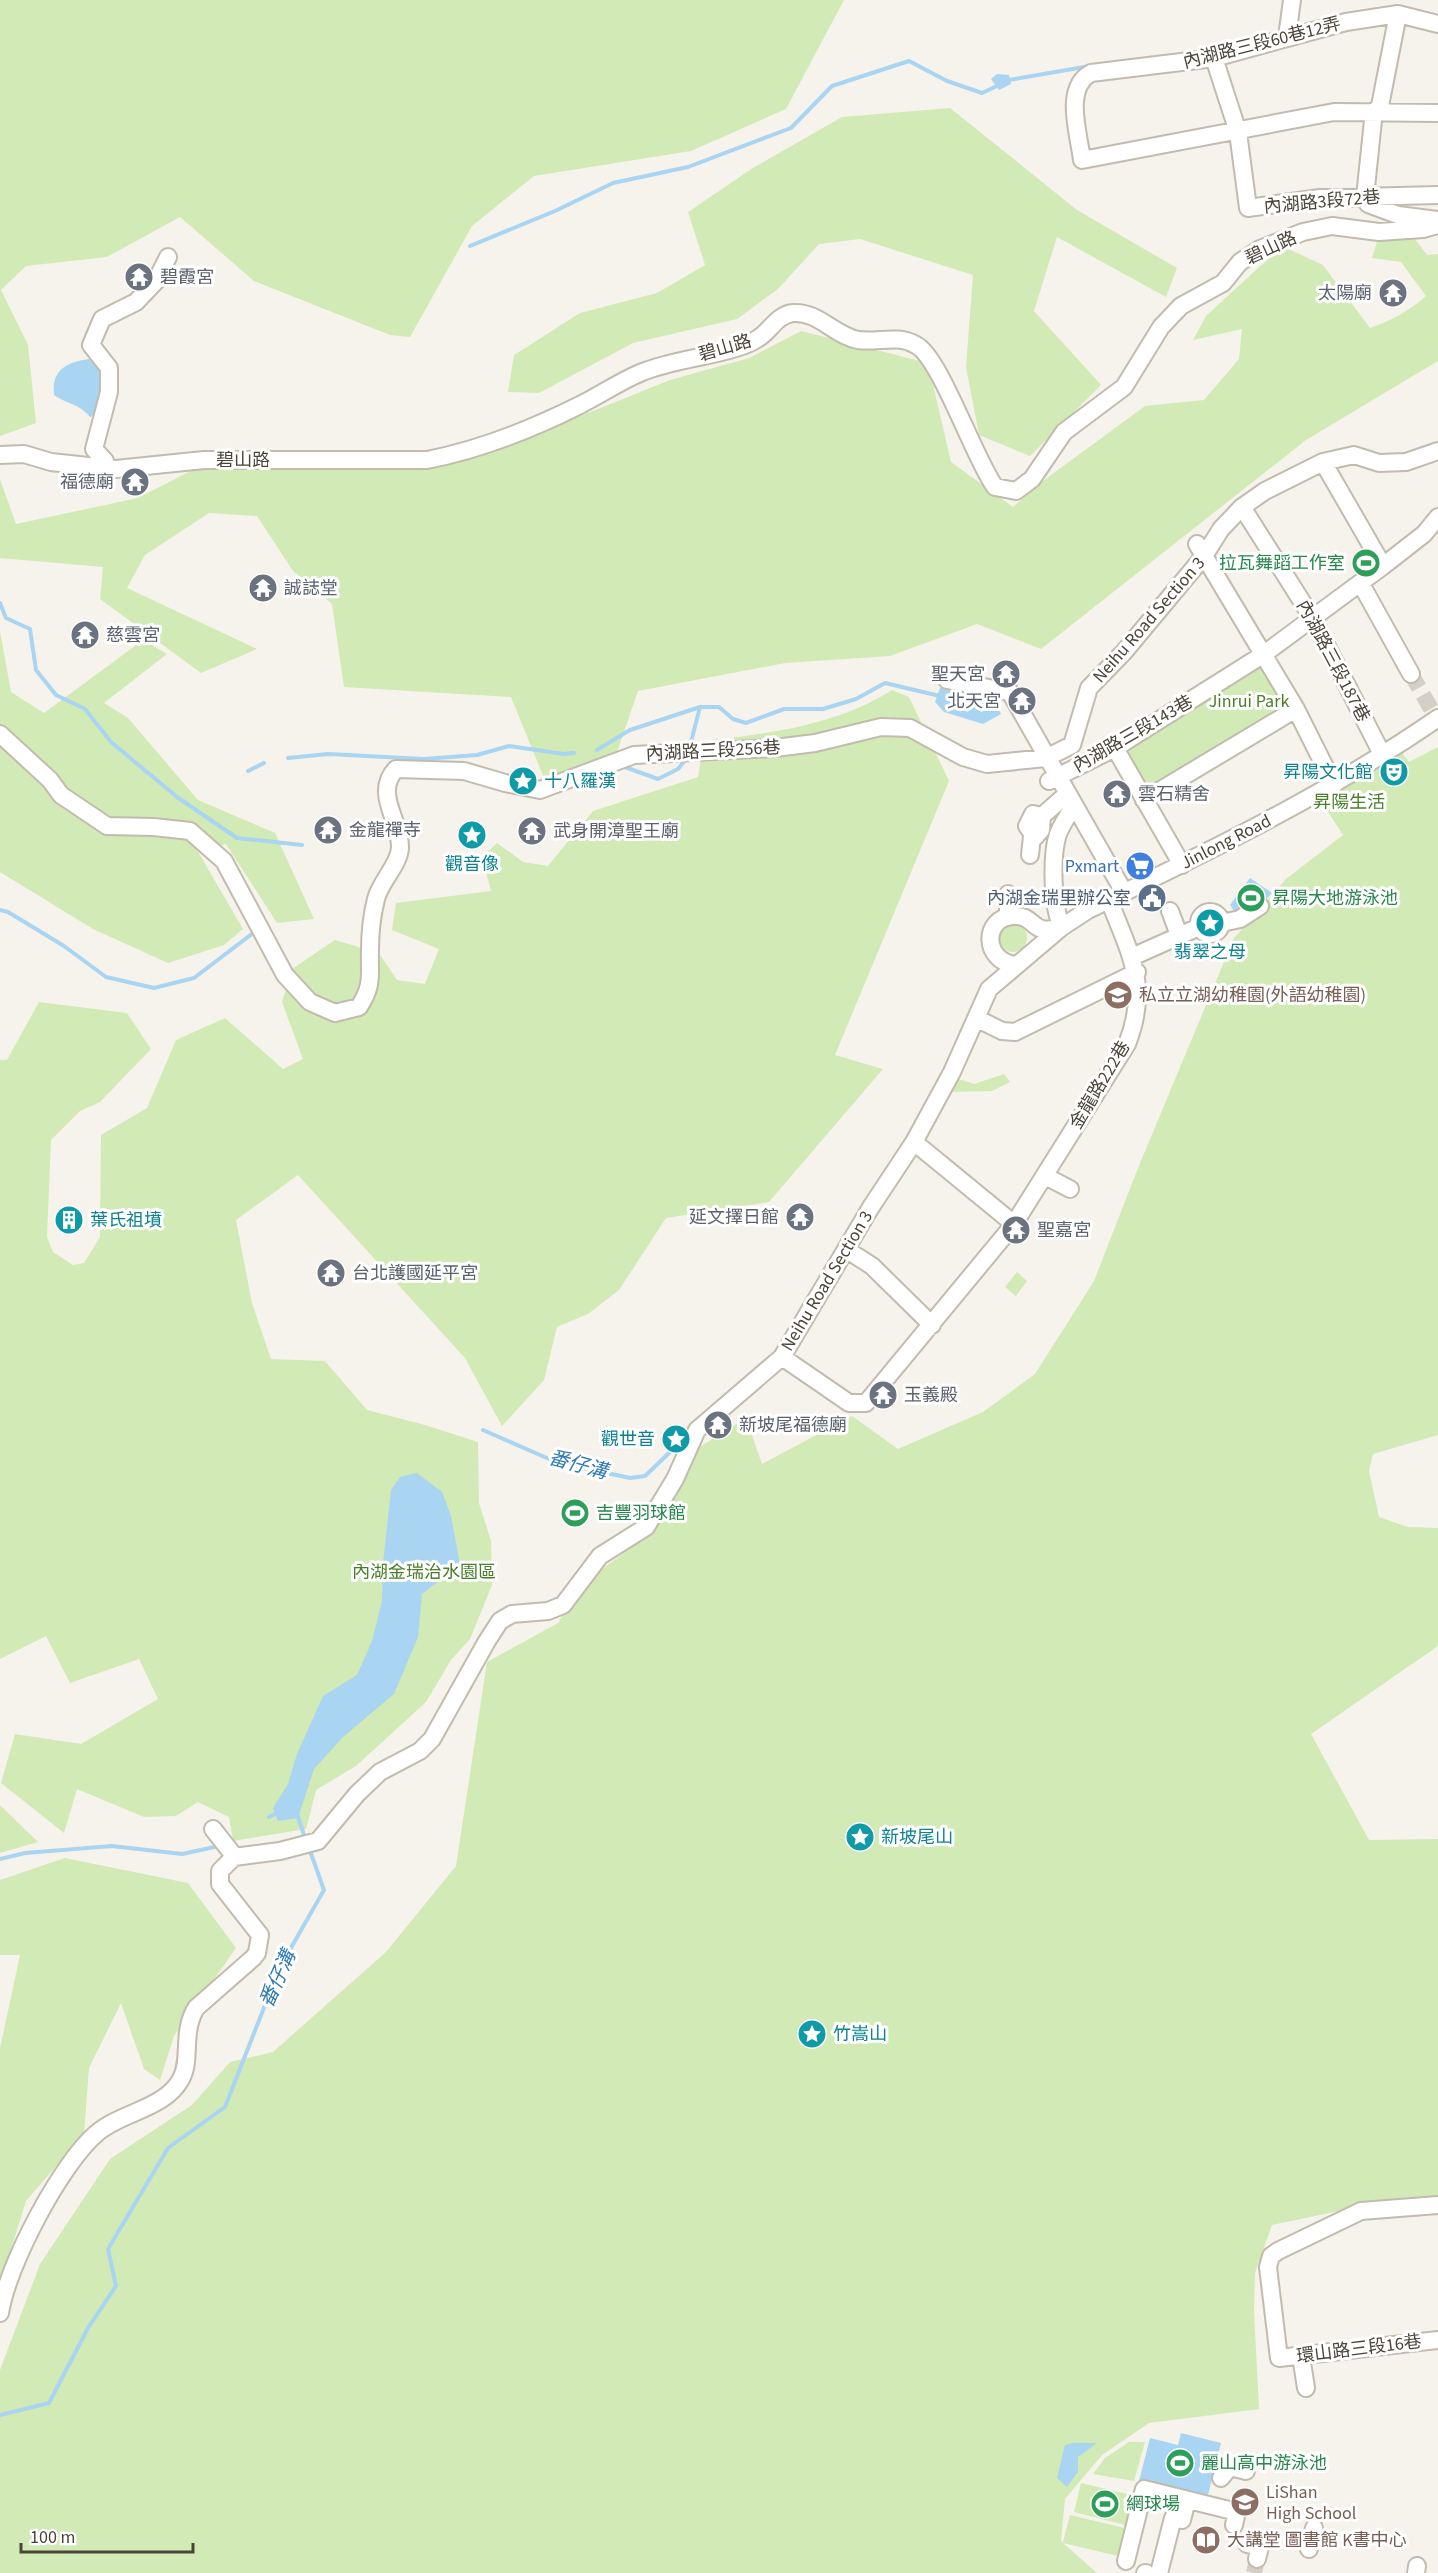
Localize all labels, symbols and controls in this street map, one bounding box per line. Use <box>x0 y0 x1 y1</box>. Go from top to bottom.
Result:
street label: 內湖路三段60巷12弄 <box>1180 11 1344 75</box>
street label: 內湖路3段72巷 <box>1263 184 1381 220</box>
street label: 碧山路 <box>1241 225 1301 271</box>
temple icon: 碧霞宮 <box>123 261 155 293</box>
place label: 碧霞宮 <box>160 265 214 290</box>
temple icon: 太陽廟 <box>1377 277 1409 309</box>
place label: 太陽廟 <box>1318 281 1372 306</box>
street label: 碧山路 <box>696 329 754 367</box>
street label: 碧山路 <box>216 448 270 473</box>
temple icon: 福德廟 <box>119 466 151 498</box>
place label: 福德廟 <box>60 470 114 495</box>
sports icon: 拉瓦舞蹈工作室 <box>1350 547 1382 579</box>
place label: 拉瓦舞蹈工作室 <box>1219 551 1345 576</box>
street label: Neihu Road Section 3 <box>1087 552 1211 688</box>
temple icon: 誠誌堂 <box>247 572 279 604</box>
place label: 誠誌堂 <box>284 576 338 601</box>
street label: 內湖路三段187巷 <box>1290 596 1376 726</box>
temple icon: 慈雲宮 <box>69 619 101 651</box>
place label: 慈雲宮 <box>106 623 160 648</box>
temple icon: 聖天宮 <box>990 658 1022 690</box>
place label: 聖天宮 <box>931 662 985 687</box>
temple icon: 北天宮 <box>1006 685 1038 717</box>
place label: 北天宮 <box>947 689 1001 714</box>
street label: 內湖路三段143巷 <box>1068 689 1198 779</box>
park label: Jinrui Park <box>1209 689 1289 714</box>
street label: 內湖路三段256巷 <box>645 735 781 767</box>
theatre icon: 昇陽文化館 <box>1378 756 1410 788</box>
place label: 昇陽文化館 <box>1283 760 1373 785</box>
place icon: 十八羅漢 <box>507 765 539 797</box>
place label: 十八羅漢 <box>544 769 616 794</box>
temple icon: 雲石精舍 <box>1101 778 1133 810</box>
place label: 雲石精舍 <box>1138 782 1210 807</box>
park label: 昇陽生活 <box>1313 790 1385 815</box>
street label: Jinlong Road <box>1176 809 1276 875</box>
temple icon: 金龍禪寺 <box>312 814 344 846</box>
temple icon: 武身開漳聖王廟 <box>516 815 548 847</box>
place label: 金龍禪寺 <box>349 818 421 843</box>
place icon: 觀音像 <box>456 819 488 851</box>
place label: 武身開漳聖王廟 <box>553 819 679 844</box>
supermarket icon: Pxmart <box>1124 850 1156 882</box>
place label: 觀音像 <box>445 852 499 877</box>
place label: Pxmart <box>1065 854 1119 879</box>
public building icon: 內湖金瑞里辦公室 <box>1136 882 1168 914</box>
sports icon: 昇陽大地游泳池 <box>1235 882 1267 914</box>
place label: 內湖金瑞里辦公室 <box>987 886 1131 911</box>
place label: 昇陽大地游泳池 <box>1272 886 1398 911</box>
place icon: 翡翠之母 <box>1194 907 1226 939</box>
place label: 翡翠之母 <box>1174 940 1246 965</box>
school or university icon: 私立立湖幼稚園(外語幼稚園) <box>1102 979 1134 1011</box>
place label: 私立立湖幼稚園(外語幼稚園) <box>1139 983 1366 1008</box>
street label: 金龍路222巷 <box>1064 1036 1136 1134</box>
temple icon: 延文擇日館 <box>784 1201 816 1233</box>
building icon: 葉氏祖墳 <box>53 1204 85 1236</box>
place label: 延文擇日館 <box>689 1205 779 1230</box>
street label: Neihu Road Section 3 <box>775 1206 879 1356</box>
place label: 葉氏祖墳 <box>90 1208 162 1233</box>
temple icon: 聖嘉宮 <box>1000 1214 1032 1246</box>
place label: 聖嘉宮 <box>1037 1218 1091 1243</box>
temple icon: 台北護國延平宮 <box>315 1257 347 1289</box>
place label: 台北護國延平宮 <box>352 1261 478 1286</box>
temple icon: 玉義殿 <box>867 1379 899 1411</box>
place label: 玉義殿 <box>904 1383 958 1408</box>
temple icon: 新坡尾福德廟 <box>702 1409 734 1441</box>
place label: 新坡尾福德廟 <box>739 1413 847 1438</box>
place icon: 觀世音 <box>660 1423 692 1455</box>
place label: 觀世音 <box>601 1427 655 1452</box>
water label: 番仔溝 <box>545 1444 613 1487</box>
sports icon: 吉豐羽球館 <box>559 1497 591 1529</box>
place label: 吉豐羽球館 <box>596 1501 686 1526</box>
park label: 內湖金瑞治水園區 <box>352 1560 496 1585</box>
place icon: 新坡尾山 <box>844 1821 876 1853</box>
place label: 新坡尾山 <box>881 1825 953 1850</box>
water label: 番仔溝 <box>253 1943 304 2012</box>
place icon: 竹嵩山 <box>796 2018 828 2050</box>
place label: 竹嵩山 <box>833 2022 887 2047</box>
street label: 環山路三段16巷 <box>1295 2329 1423 2369</box>
sports icon: 麗山高中游泳池 <box>1164 2447 1196 2479</box>
place label: 麗山高中游泳池 <box>1201 2451 1327 2476</box>
place label: LiShan High School <box>1266 2480 1356 2526</box>
school or university icon: LiShan High School <box>1229 2486 1261 2518</box>
sports icon: 網球場 <box>1089 2488 1121 2520</box>
place label: 網球場 <box>1126 2492 1180 2517</box>
scale bar <box>21 2516 194 2554</box>
library icon: 大講堂 圖書館 K書中心 <box>1190 2524 1222 2556</box>
text: 100 m <box>30 2525 75 2550</box>
place label: 大講堂 圖書館 K書中心 <box>1227 2528 1407 2553</box>

